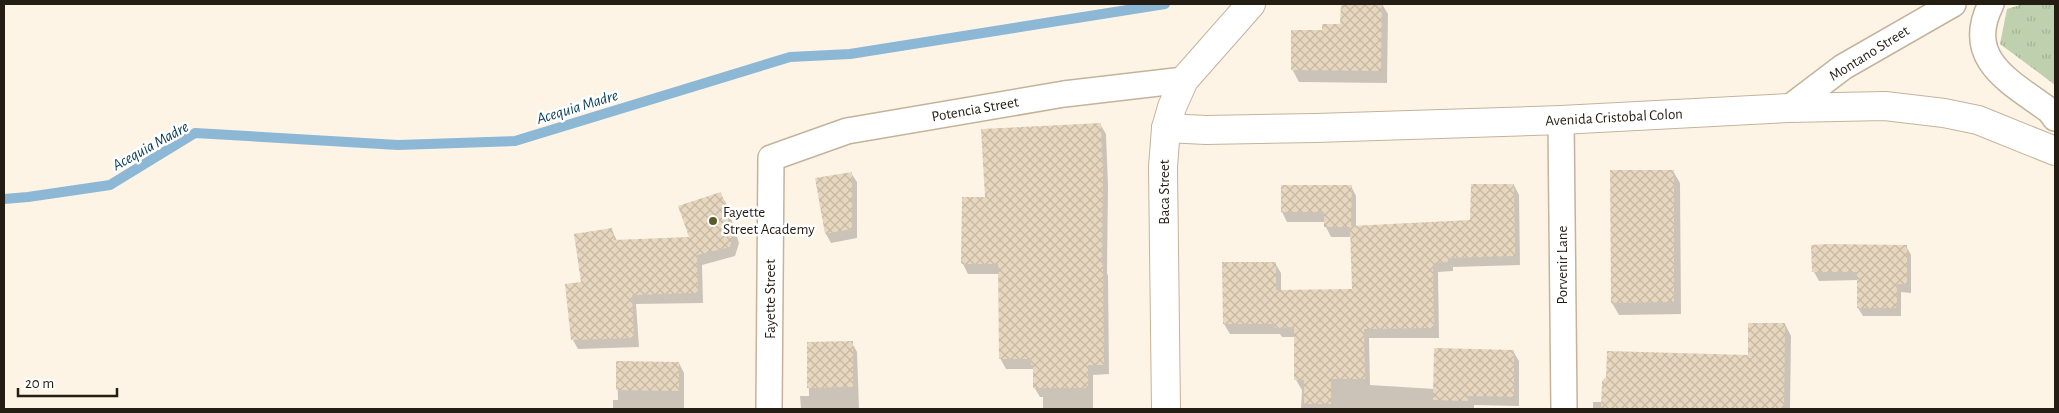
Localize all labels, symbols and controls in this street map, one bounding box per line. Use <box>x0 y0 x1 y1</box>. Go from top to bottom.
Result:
street label: Montano Street <box>1827 23 1912 84</box>
water label: Acequia Madre <box>534 87 620 128</box>
street label: Potencia Street <box>931 94 1020 125</box>
street label: Avenida Cristobal Colon <box>1545 106 1683 129</box>
water label: Acequia Madre <box>109 118 192 175</box>
street label: Baca Street <box>1157 159 1172 225</box>
place label: Fayette Street Academy <box>723 205 815 237</box>
marker: Fayette Street Academy <box>707 215 719 227</box>
street label: Porvenir Lane <box>1555 226 1570 304</box>
street label: Fayette Street <box>763 259 778 339</box>
scale bar <box>18 366 116 398</box>
text: 20 m <box>25 376 54 391</box>

